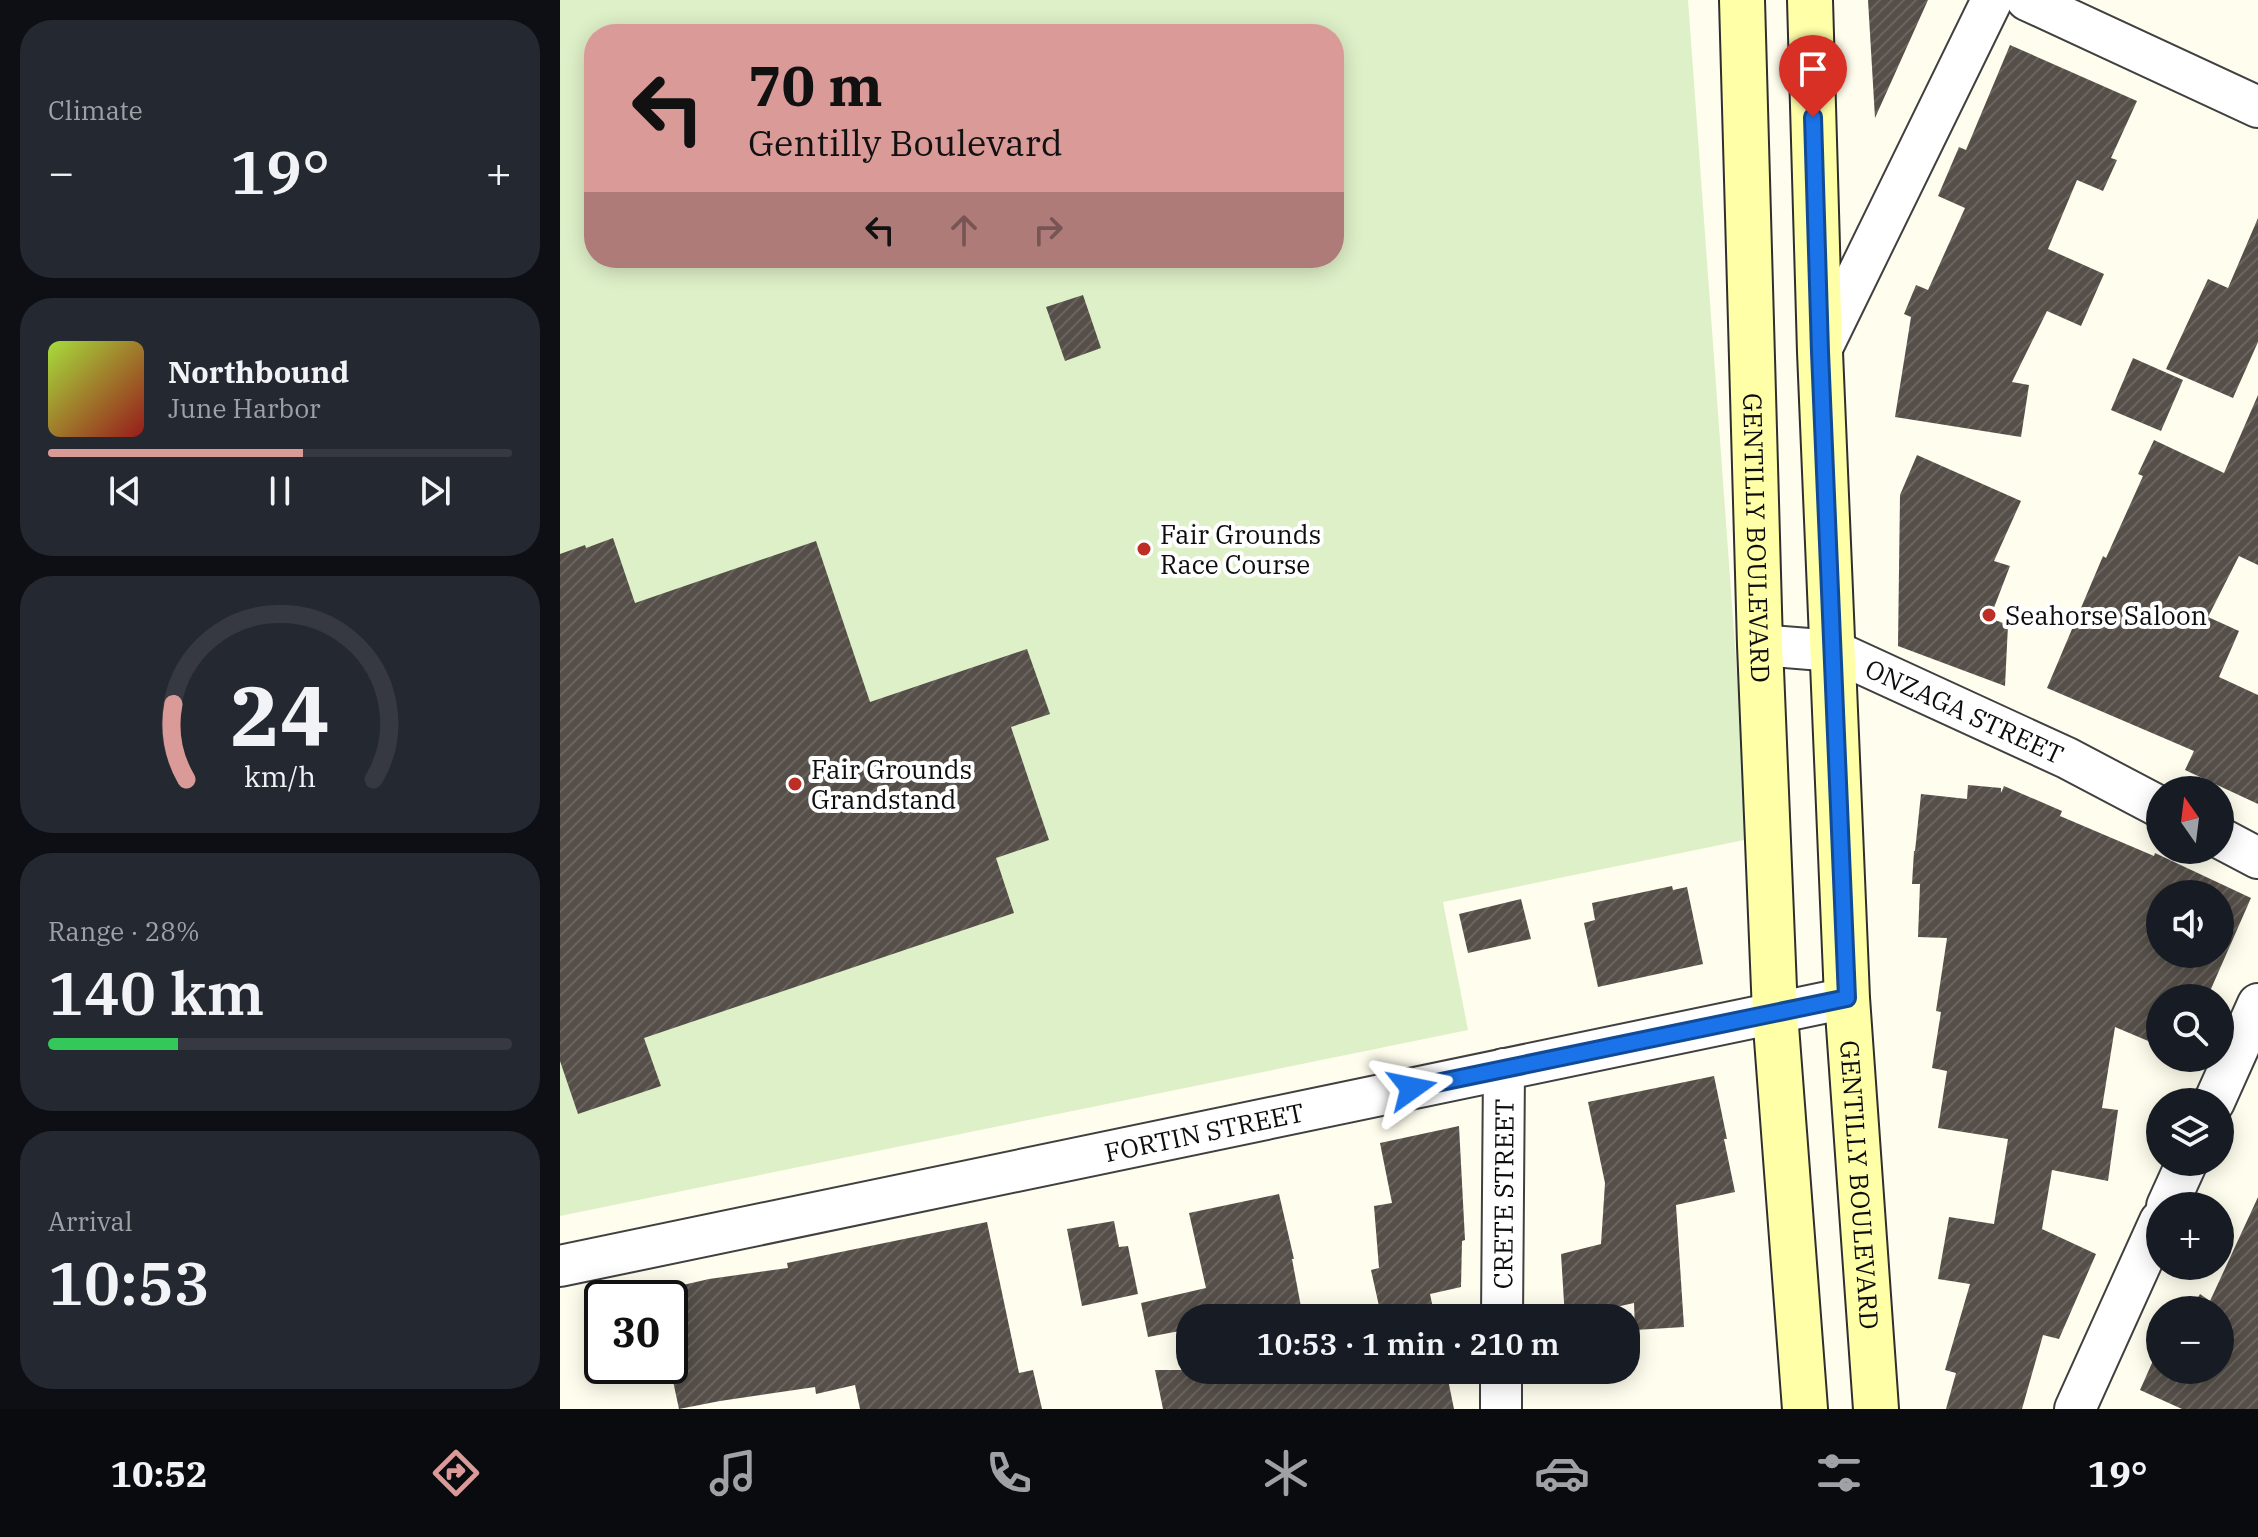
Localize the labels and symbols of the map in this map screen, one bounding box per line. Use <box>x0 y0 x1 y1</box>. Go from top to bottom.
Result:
pin <box>1779 35 1847 117</box>
street label: GENTILLY BOULEVARD <box>1736 392 1779 683</box>
place label: Fair Grounds Race Course <box>1160 517 1321 581</box>
marker: Fair Grounds Race Course <box>1135 540 1153 558</box>
place label: Seahorse Saloon <box>2005 598 2207 632</box>
marker: Seahorse Saloon <box>1980 606 1998 624</box>
street label: ONZAGA STREET <box>1860 651 2069 771</box>
place label: Fair Grounds Grandstand <box>811 752 972 816</box>
marker: Fair Grounds Grandstand <box>786 775 804 793</box>
north arrow <box>2146 776 2234 864</box>
street label: GENTILLY BOULEVARD <box>1833 1039 1887 1331</box>
position arrow <box>1370 1046 1454 1130</box>
street label: FORTIN STREET <box>1101 1094 1307 1169</box>
street label: CRETE STREET <box>1485 1099 1521 1289</box>
speed limit sign: 30 <box>584 1280 688 1384</box>

